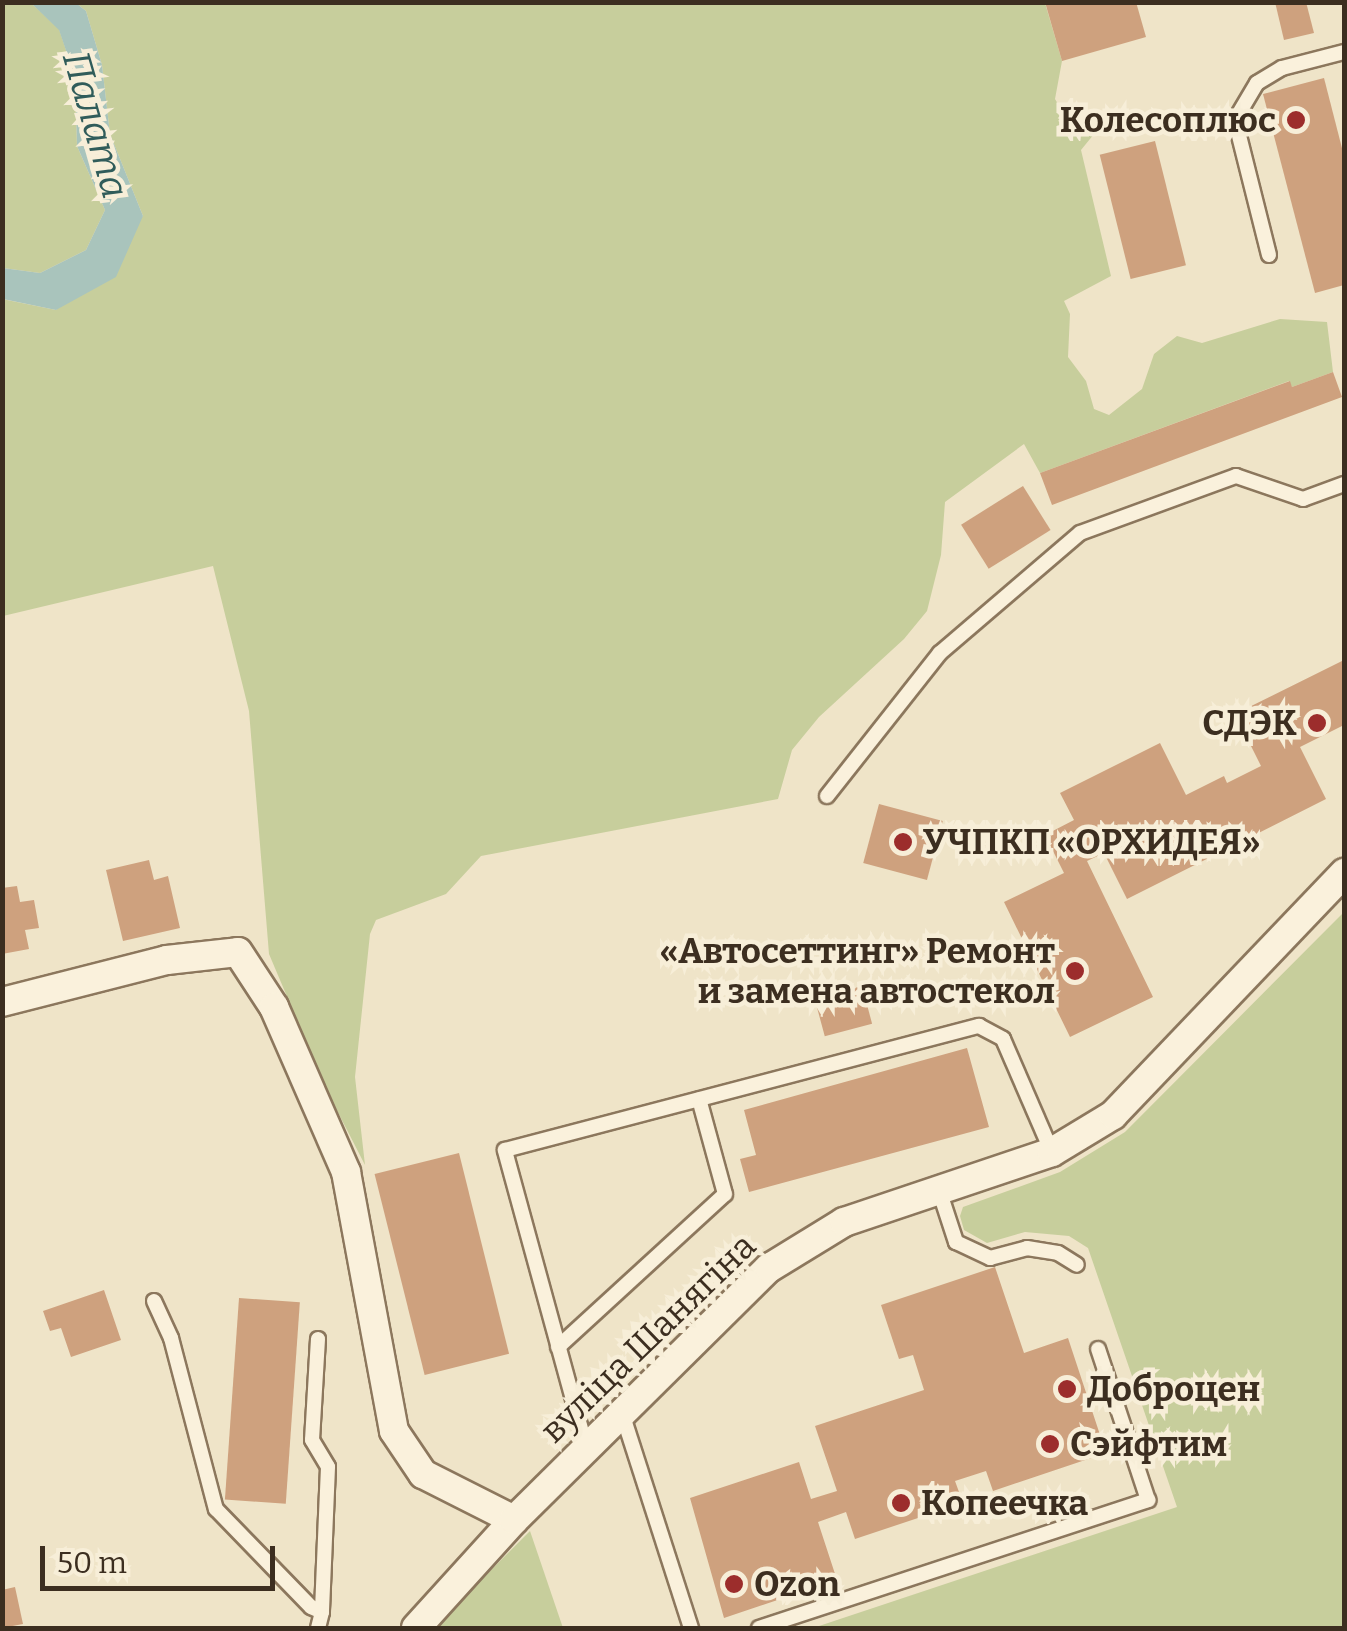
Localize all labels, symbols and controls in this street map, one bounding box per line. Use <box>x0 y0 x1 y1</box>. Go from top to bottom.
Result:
water label: Палата <box>52 46 138 204</box>
place label: Колесоплюс <box>1060 99 1276 141</box>
marker: Колесоплюс <box>1285 109 1307 131</box>
place label: СДЭК <box>1202 702 1297 744</box>
marker: СДЭК <box>1306 712 1328 734</box>
place label: УЧПКП «ОРХИДЕЯ» <box>923 821 1260 863</box>
marker: УЧПКП «ОРХИДЕЯ» <box>892 831 914 853</box>
place label: «Автосеттинг» Ремонт и замена автостекол <box>659 930 1055 1012</box>
marker: «Автосеттинг» Ремонт и замена автостекол <box>1064 960 1086 982</box>
street label: вуліца Шанягіна <box>532 1225 764 1451</box>
place label: Доброцен <box>1087 1368 1260 1410</box>
marker: Доброцен <box>1056 1378 1078 1400</box>
place label: Сэйфтим <box>1070 1423 1227 1465</box>
marker: Сэйфтим <box>1039 1433 1061 1455</box>
place label: Копеечка <box>921 1482 1088 1524</box>
marker: Копеечка <box>890 1492 912 1514</box>
scale bar <box>45 1526 280 1588</box>
text: 50 m <box>57 1545 127 1581</box>
place label: Ozon <box>754 1563 840 1605</box>
marker: Ozon <box>723 1573 745 1595</box>

